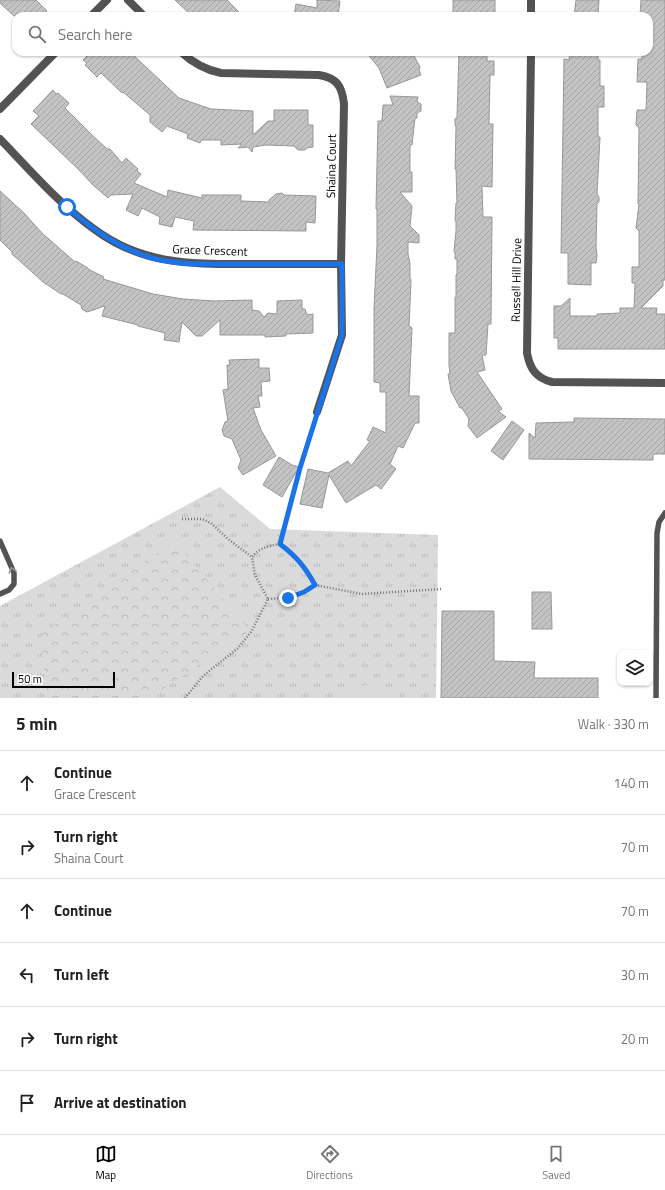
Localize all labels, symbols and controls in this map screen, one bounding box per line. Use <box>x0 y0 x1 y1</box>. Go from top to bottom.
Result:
search box <box>12 12 653 56</box>
icon: search <box>26 23 48 45</box>
text: Search here <box>58 23 132 46</box>
street label: Shaina Court <box>321 133 341 198</box>
route start <box>58 198 76 216</box>
street label: Russell Hill Drive <box>506 238 526 322</box>
street label: Grace Crescent <box>172 239 249 261</box>
one-way arrow <box>8 567 17 574</box>
route end <box>279 589 297 607</box>
map controls <box>617 650 653 686</box>
button: layers <box>617 650 653 686</box>
scale bar <box>12 670 115 689</box>
text: 50 m <box>18 671 42 687</box>
text: 5 min <box>16 711 57 737</box>
text: Walk · 330 m <box>578 714 649 734</box>
text: Continue <box>54 761 112 784</box>
icon: ahead <box>16 772 38 794</box>
text: 140 m <box>613 773 649 793</box>
text: Grace Crescent <box>54 784 136 804</box>
text: Turn right <box>54 825 118 848</box>
icon: right <box>16 836 38 858</box>
text: 70 m <box>621 837 649 857</box>
text: Shaina Court <box>54 848 124 868</box>
text: Continue <box>54 899 112 922</box>
icon: ahead <box>16 900 38 922</box>
text: 70 m <box>621 901 649 921</box>
text: Turn left <box>54 963 109 986</box>
icon: left <box>16 964 38 986</box>
text: 30 m <box>621 965 649 985</box>
text: Turn right <box>54 1027 118 1050</box>
icon: right <box>16 1028 38 1050</box>
text: 20 m <box>621 1029 649 1049</box>
text: Arrive at destination <box>54 1091 187 1114</box>
icon: arrive <box>16 1092 38 1114</box>
tab: Map <box>95 1143 117 1183</box>
tab: Directions <box>306 1143 353 1183</box>
tab: Saved <box>542 1143 570 1183</box>

